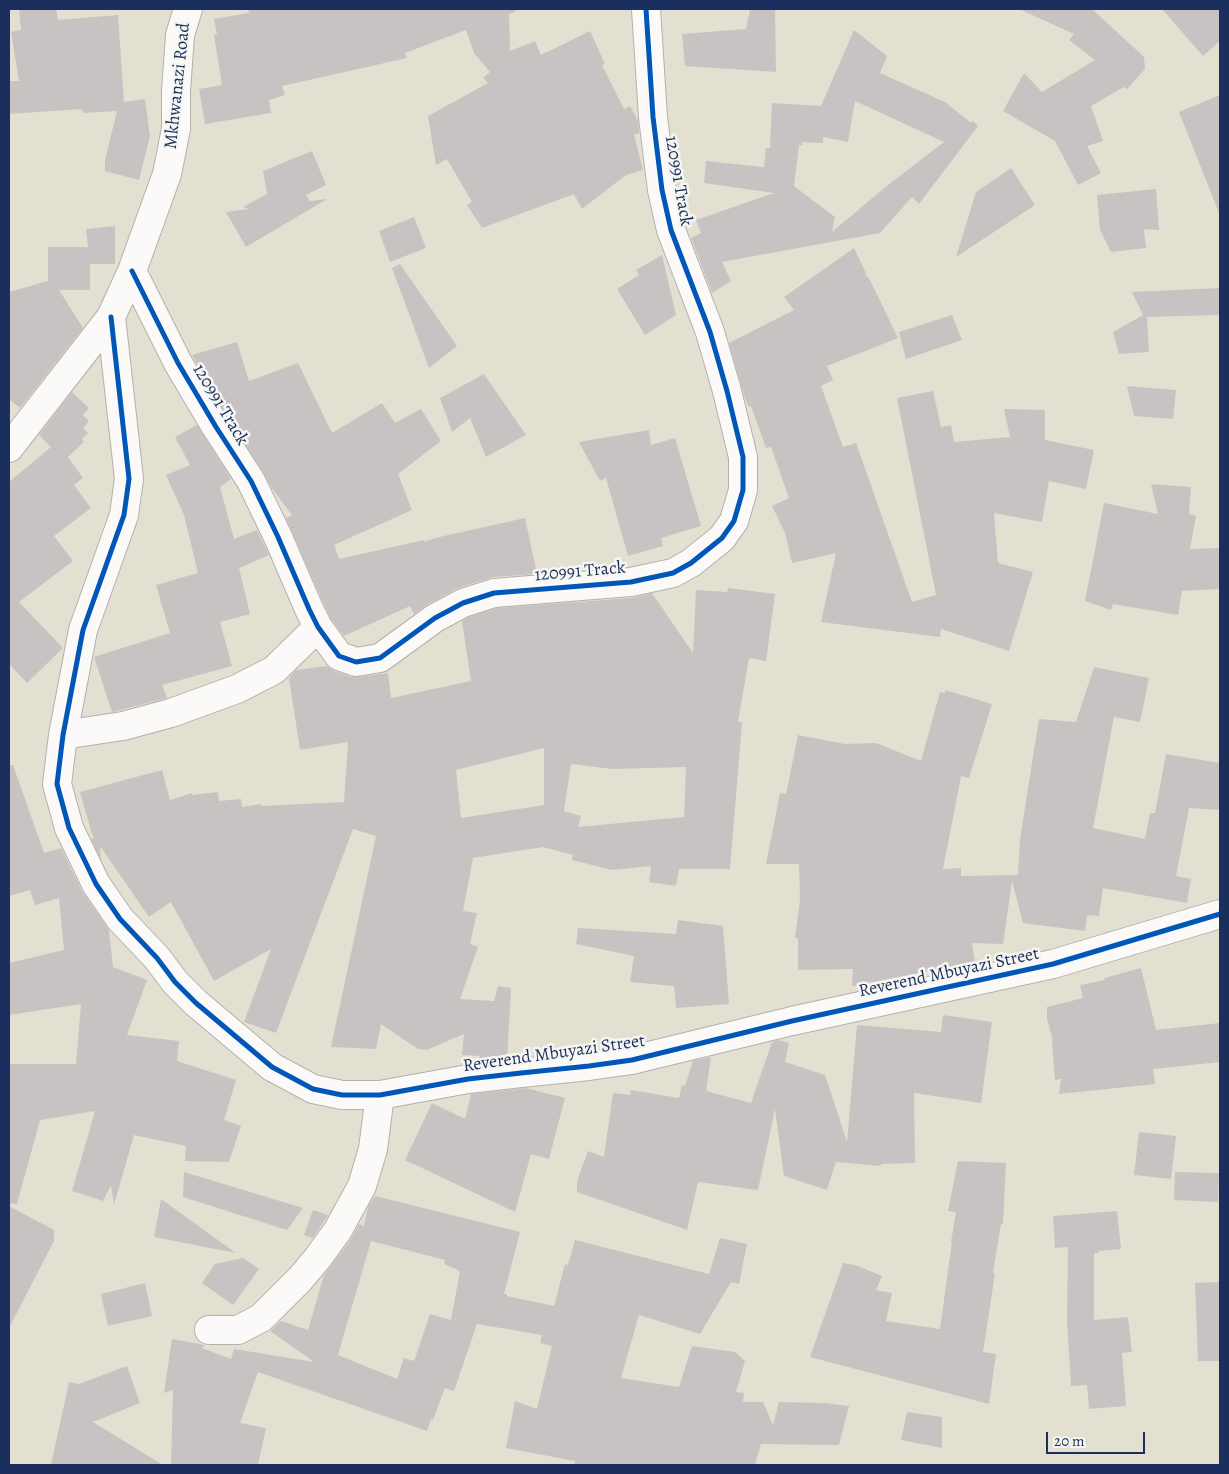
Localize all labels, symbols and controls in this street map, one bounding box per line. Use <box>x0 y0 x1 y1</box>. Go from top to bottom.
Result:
street label: Mkhwanazi Road <box>161 22 195 150</box>
street label: 120991 Track <box>659 134 697 228</box>
street label: 120991 Track <box>187 360 253 450</box>
street label: 120991 Track <box>534 557 626 587</box>
street label: Reverend Mbuyazi Street <box>857 943 1041 1003</box>
street label: Reverend Mbuyazi Street <box>462 1031 646 1077</box>
scale bar <box>1049 1422 1148 1454</box>
text: 20 m <box>1054 1431 1085 1451</box>

